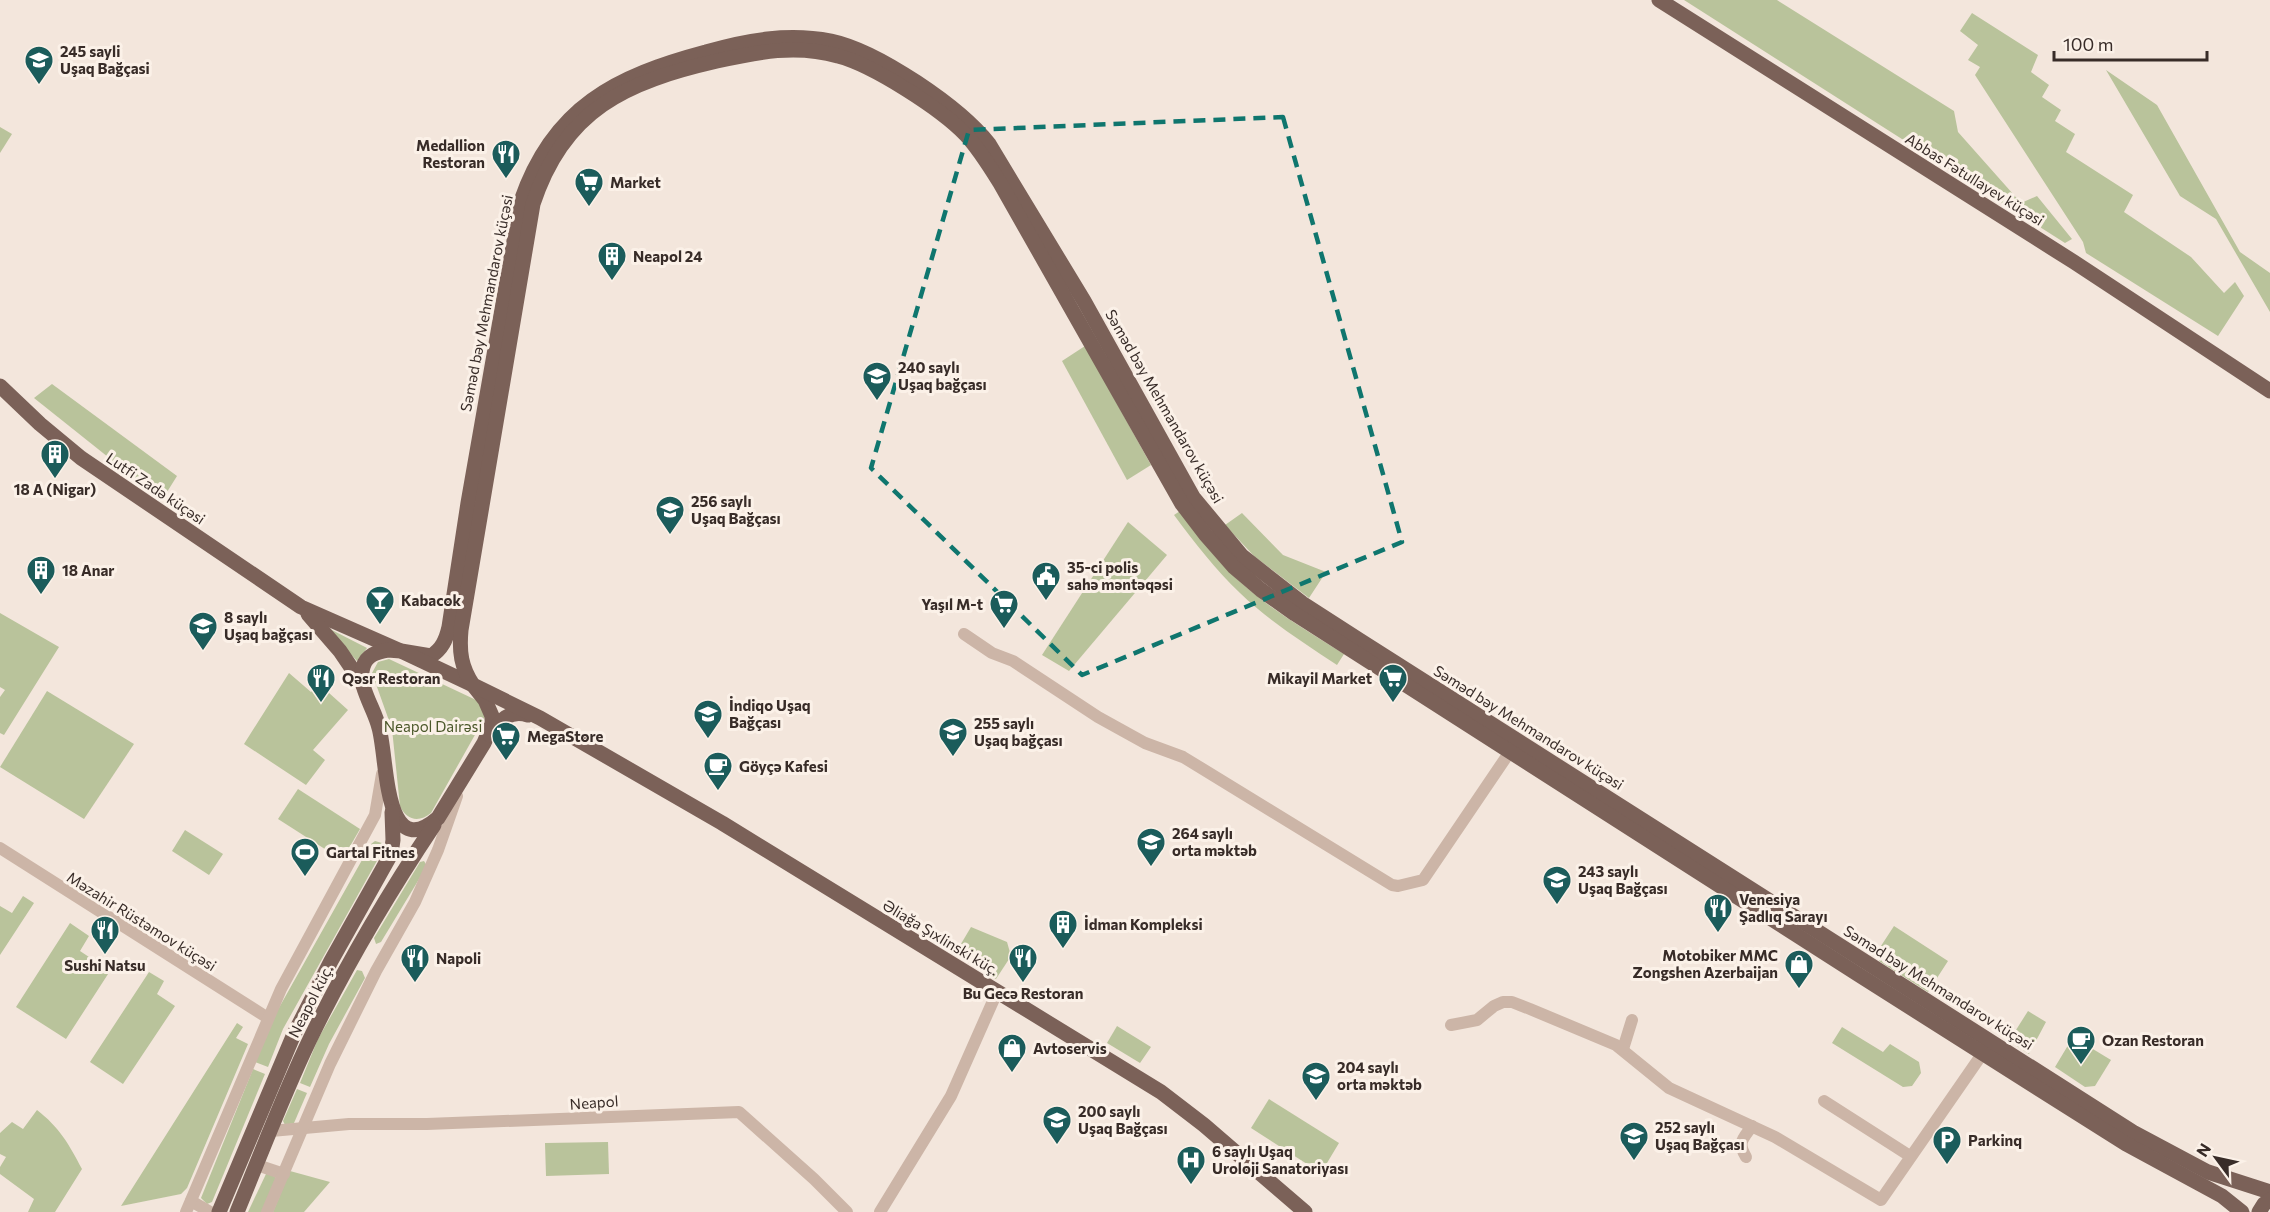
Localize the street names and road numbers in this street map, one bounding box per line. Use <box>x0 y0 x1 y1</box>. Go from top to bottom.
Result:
street label: Abbas Fətullayev küçəsi <box>1903 129 2047 229</box>
street label: Səməd bəy Mehmandarov küçəsi <box>456 193 516 413</box>
street label: Səməd bəy Mehmandarov küçəsi <box>1102 306 1228 506</box>
street label: Lutfi Zadə küçəsi <box>103 448 209 528</box>
street label: Səməd bəy Mehmandarov küçəsi <box>1431 661 1627 793</box>
street label: Məzahir Rüstəmov küçəsi <box>64 868 220 974</box>
street label: Əliağa Şıxlinski küç. <box>880 895 1002 979</box>
street label: Səməd bəy Mehmandarov küçəsi <box>1841 921 2037 1053</box>
street label: Neapol küç. <box>284 962 336 1040</box>
street label: Neapol <box>569 1091 619 1113</box>

